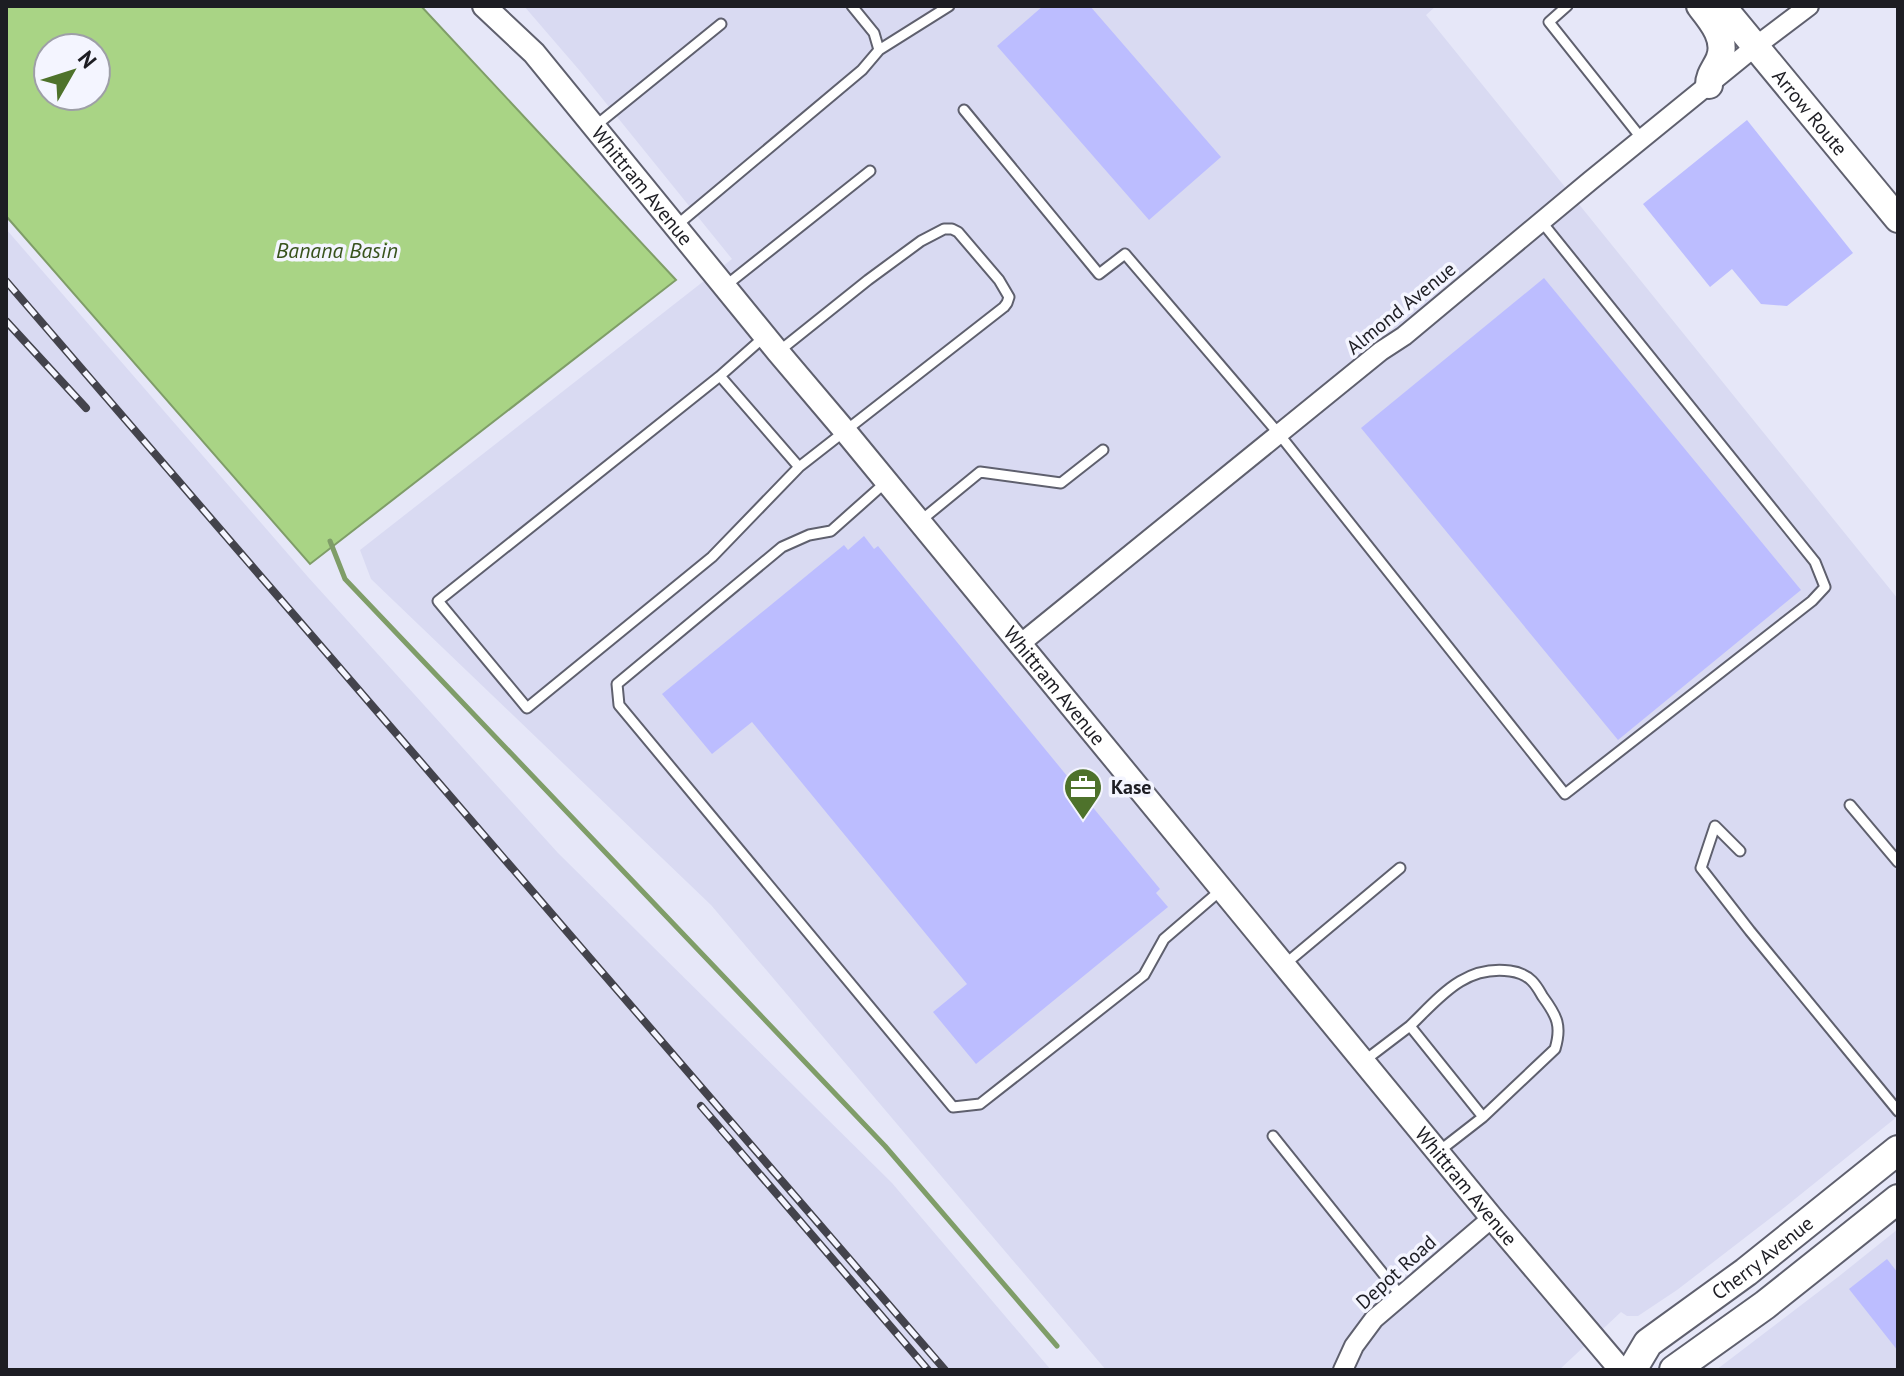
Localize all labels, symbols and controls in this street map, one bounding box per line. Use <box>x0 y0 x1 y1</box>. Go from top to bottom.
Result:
north arrow <box>32 32 112 112</box>
text: N <box>72 45 103 74</box>
street label: Arrow Route <box>1767 64 1853 161</box>
street label: Whittram Avenue <box>586 121 699 251</box>
water label: Banana Basin <box>276 236 398 264</box>
street label: Almond Avenue <box>1341 256 1461 360</box>
street label: Whittram Avenue <box>998 621 1111 751</box>
office icon: Kase <box>1062 766 1104 821</box>
place label: Kase <box>1111 774 1152 800</box>
street label: Whittram Avenue <box>1409 1121 1523 1251</box>
street label: Cherry Avenue <box>1706 1210 1819 1306</box>
street label: Depot Road <box>1350 1229 1442 1315</box>

